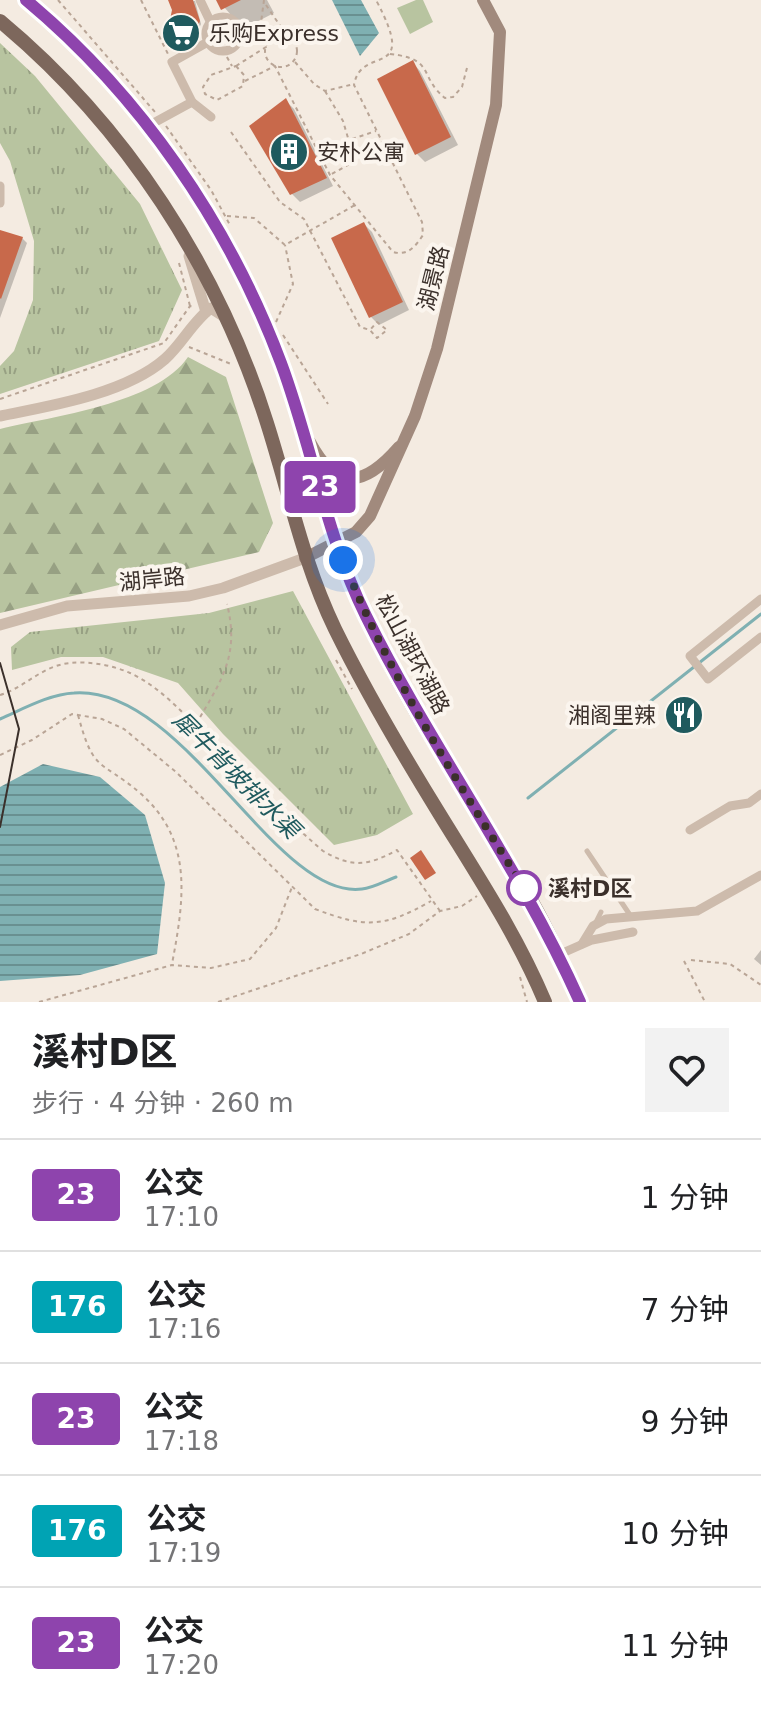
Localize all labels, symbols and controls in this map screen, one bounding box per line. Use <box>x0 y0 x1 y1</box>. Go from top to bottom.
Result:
supermarket icon: 乐购Express <box>160 12 202 54</box>
place label: 乐购Express <box>209 21 339 46</box>
building icon: 安朴公寓 <box>268 131 310 173</box>
place label: 安朴公寓 <box>317 140 405 165</box>
street label: 湖景路 <box>413 243 454 313</box>
line badge: 23 <box>284 461 356 513</box>
text: 23 <box>301 470 339 503</box>
your location <box>323 540 363 580</box>
street label: 湖岸路 <box>118 564 186 595</box>
street label: 松山湖环湖路 <box>371 590 455 718</box>
restaurant icon: 湘阁里辣 <box>663 694 705 736</box>
place label: 湘阁里辣 <box>568 703 656 728</box>
water label: 犀牛背坡排水渠 <box>167 706 307 846</box>
marker: 溪村D区 <box>507 871 541 905</box>
place label: 溪村D区 <box>548 876 632 901</box>
button: heart <box>645 1028 729 1112</box>
text: 溪村D区 <box>32 1030 178 1074</box>
text: 步行 · 4 分钟 · 260 m <box>32 1088 294 1118</box>
text: 公交 <box>144 1165 204 1200</box>
text: 23 <box>57 1178 95 1211</box>
text: 1 分钟 <box>640 1180 729 1215</box>
text: 17:10 <box>144 1202 219 1232</box>
text: 公交 <box>146 1277 206 1312</box>
text: 176 <box>48 1290 106 1323</box>
text: 7 分钟 <box>640 1292 729 1327</box>
text: 17:16 <box>146 1314 221 1344</box>
text: 公交 <box>144 1389 204 1424</box>
text: 23 <box>57 1402 95 1435</box>
text: 9 分钟 <box>640 1404 729 1439</box>
text: 17:18 <box>144 1426 219 1456</box>
text: 公交 <box>146 1501 206 1536</box>
text: 176 <box>48 1514 106 1547</box>
text: 10 分钟 <box>621 1516 729 1551</box>
text: 17:19 <box>146 1538 221 1568</box>
text: 公交 <box>144 1613 204 1648</box>
text: 23 <box>57 1626 95 1659</box>
text: 11 分钟 <box>621 1628 729 1663</box>
text: 17:20 <box>144 1650 219 1680</box>

